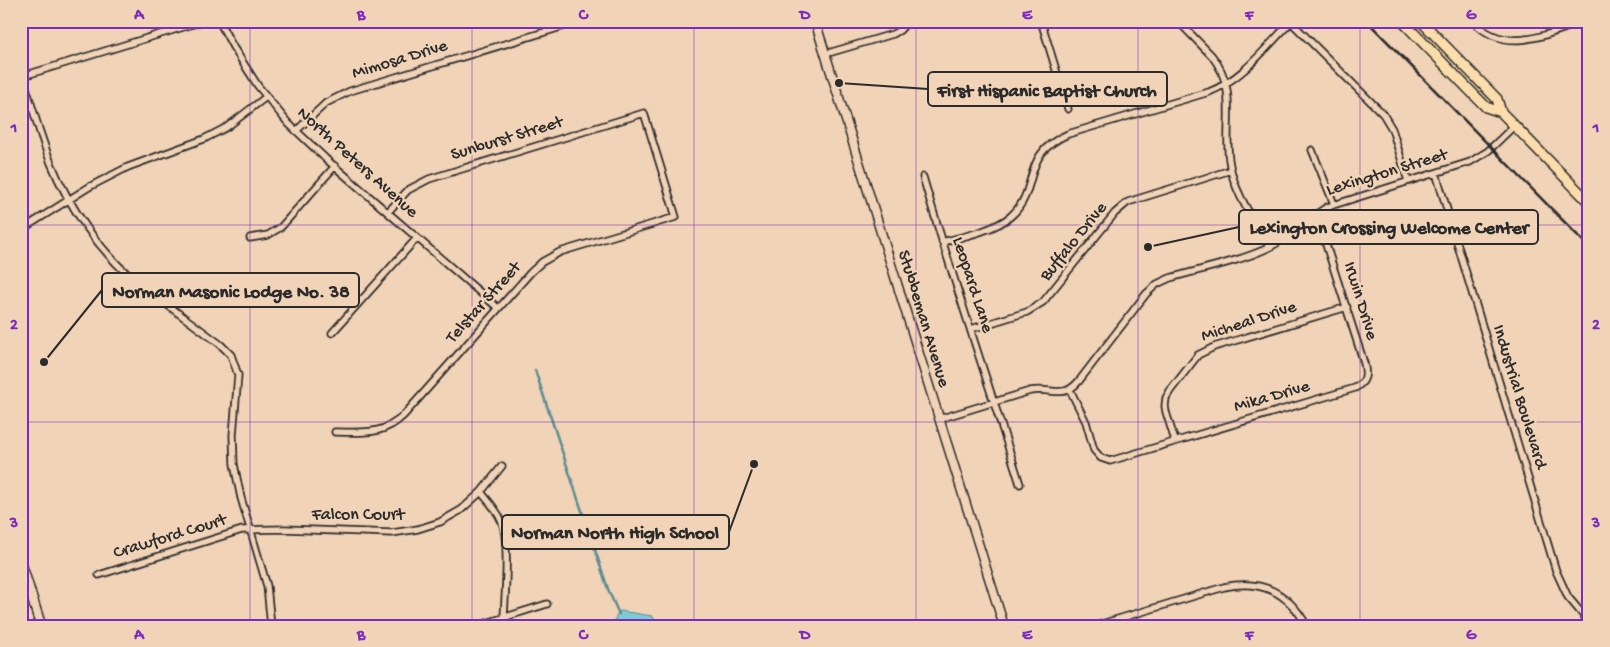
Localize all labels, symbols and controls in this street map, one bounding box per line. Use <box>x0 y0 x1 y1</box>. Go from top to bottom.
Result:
text: A <box>133 7 145 26</box>
text: B <box>356 7 366 26</box>
text: C <box>578 7 589 26</box>
text: D <box>798 7 811 26</box>
text: E <box>1022 7 1033 26</box>
text: F <box>1244 7 1255 26</box>
text: G <box>1466 7 1477 26</box>
street label: Mimosa Drive <box>350 35 451 84</box>
callout: First Hispanic Baptist Church <box>928 72 1167 106</box>
text: First Hispanic Baptist Church <box>936 81 1157 104</box>
street label: North Peters Avenue <box>292 103 423 223</box>
street label: Sunburst Street <box>449 112 567 166</box>
text: 1 <box>10 120 17 139</box>
text: 1 <box>1592 120 1599 139</box>
street label: Lexington Street <box>1324 144 1452 201</box>
street label: Buffalo Drive <box>1035 198 1113 286</box>
callout: Lexington Crossing Welcome Center <box>1239 210 1538 244</box>
text: Lexington Crossing Welcome Center <box>1250 218 1531 241</box>
street label: Leopard Lane <box>947 234 998 336</box>
street label: Stubbeman Avenue <box>892 248 954 391</box>
street label: Telstar Street <box>441 257 527 349</box>
street label: Irwin Drive <box>1338 259 1382 343</box>
callout: Norman Masonic Lodge No. 38 <box>102 273 359 307</box>
text: Norman Masonic Lodge No. 38 <box>112 282 350 305</box>
street label: Micheal Drive <box>1199 297 1300 347</box>
text: 2 <box>10 317 18 336</box>
text: 2 <box>1592 317 1600 336</box>
street label: Industrial Boulevard <box>1487 322 1551 473</box>
street label: Mika Drive <box>1232 376 1313 418</box>
street label: Falcon Court <box>311 505 406 526</box>
street label: Crawford Court <box>111 509 231 564</box>
text: 3 <box>9 515 18 534</box>
callout: Norman North High School <box>502 515 729 549</box>
text: 3 <box>1591 515 1600 534</box>
text: Norman North High School <box>511 523 719 546</box>
text: A <box>133 627 145 646</box>
text: B <box>356 627 366 646</box>
text: C <box>578 627 589 646</box>
text: D <box>798 627 811 646</box>
text: E <box>1022 627 1033 646</box>
text: F <box>1244 627 1255 646</box>
text: G <box>1466 627 1477 646</box>

